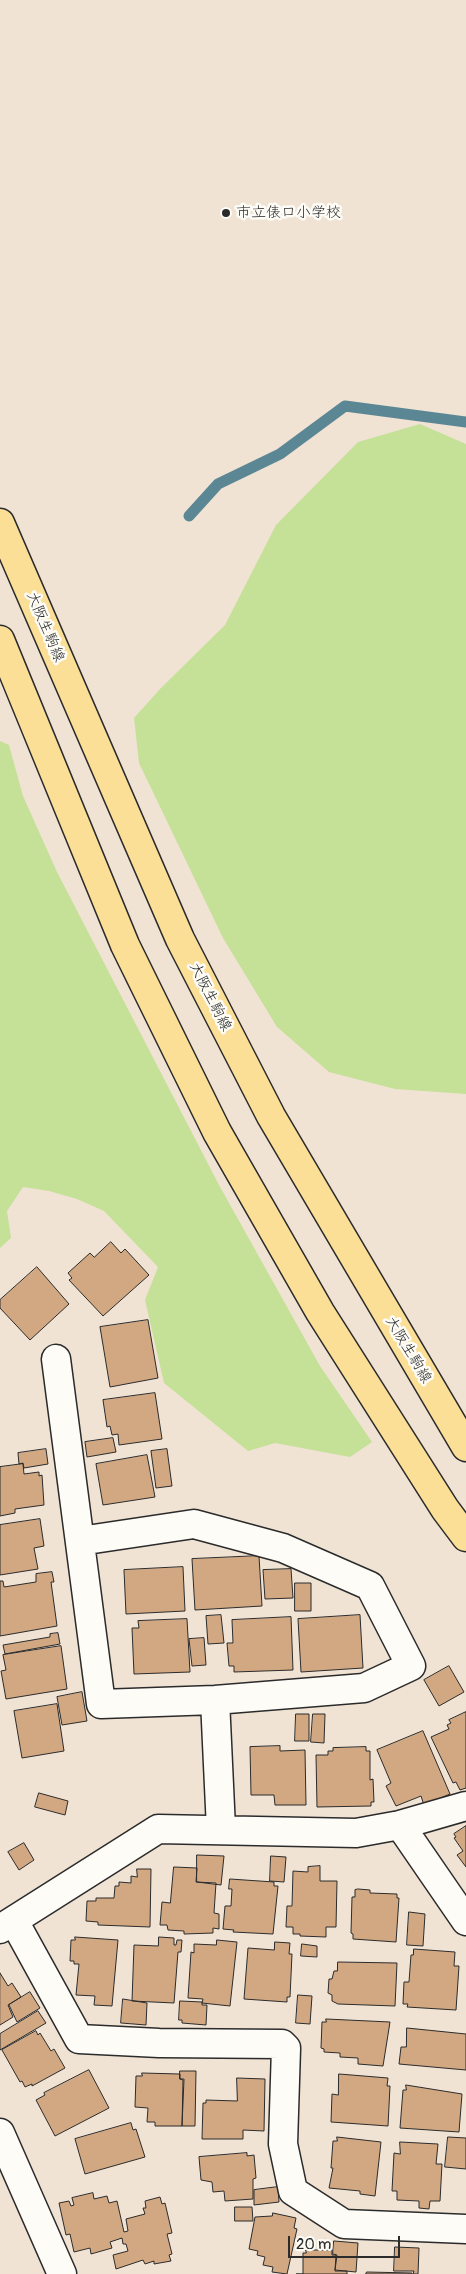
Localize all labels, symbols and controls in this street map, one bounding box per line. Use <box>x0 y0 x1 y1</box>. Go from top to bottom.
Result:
place label: 市立俵口小学校 <box>236 204 341 222</box>
marker: 市立俵口小学校 <box>220 207 232 219</box>
street label: 大阪生駒線 <box>22 589 68 665</box>
street label: 大阪生駒線 <box>185 960 235 1034</box>
street label: 大阪生駒線 <box>381 1313 435 1387</box>
scale bar <box>291 2226 404 2258</box>
text: 20 m <box>296 2235 331 2254</box>

